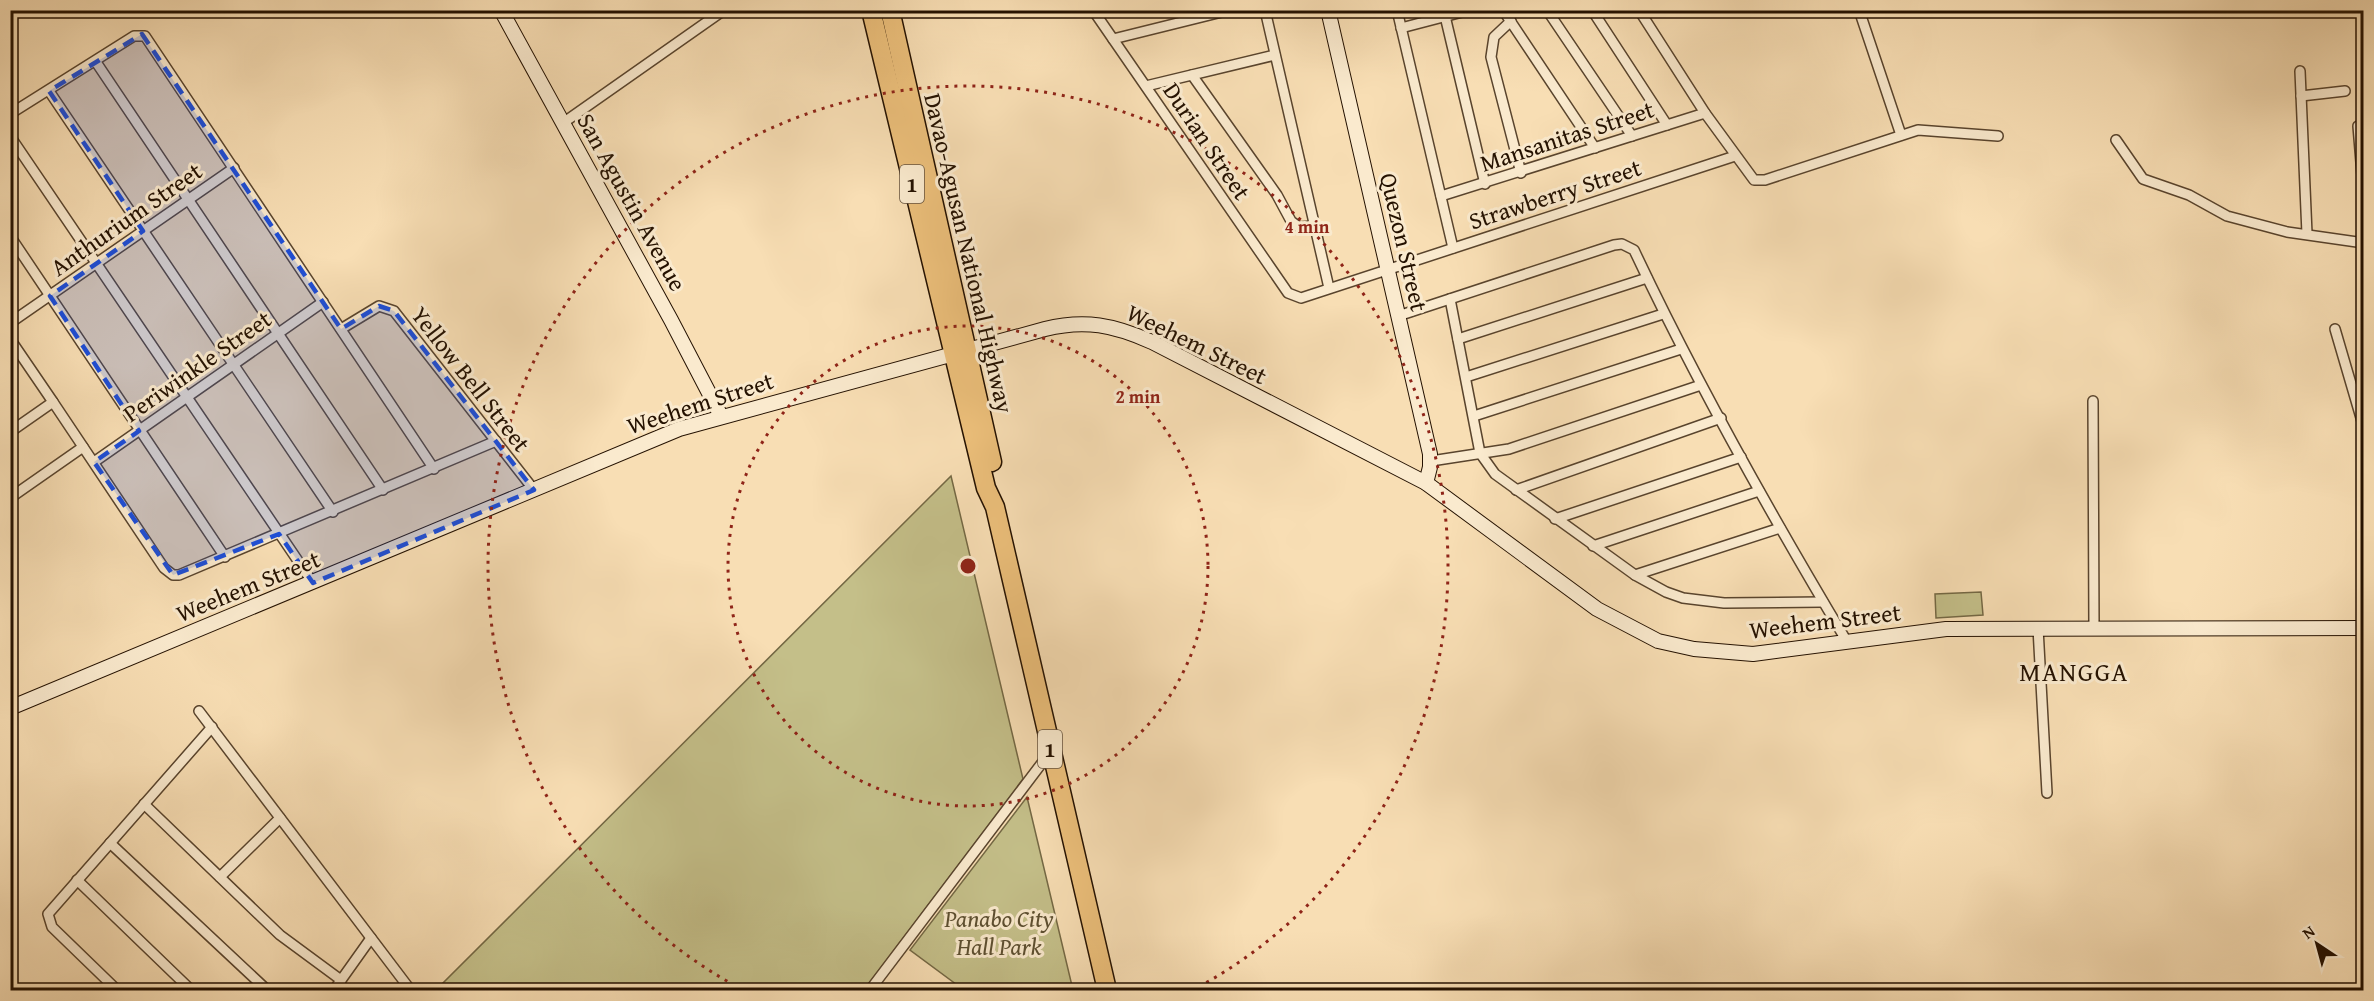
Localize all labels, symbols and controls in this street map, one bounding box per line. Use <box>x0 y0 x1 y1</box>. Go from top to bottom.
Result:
street label: Durian Street <box>1155 75 1260 207</box>
street label: Davao-Agusan National Highway <box>915 90 1023 416</box>
street label: Mansanitas Street <box>1476 91 1659 181</box>
street label: San Agustin Avenue <box>569 107 695 297</box>
street label: Strawberry Street <box>1464 149 1646 238</box>
street label: Anthurium Street <box>43 153 209 284</box>
road number: 1 <box>900 165 924 203</box>
street label: Quezon Street <box>1371 169 1437 315</box>
text: 4 min <box>1285 213 1330 240</box>
street label: Weehem Street <box>1121 295 1274 393</box>
street label: Yellow Bell Street <box>403 299 539 460</box>
street label: Periwinkle Street <box>116 301 279 430</box>
street label: Weehem Street <box>622 363 778 443</box>
text: 2 min <box>1116 383 1161 410</box>
street label: Weehem Street <box>171 541 326 631</box>
centre of rings <box>958 556 978 576</box>
street label: Weehem Street <box>1747 594 1903 648</box>
district label: MANGGA <box>2019 652 2129 691</box>
road number: 1 <box>1038 730 1062 768</box>
park label: Panabo City Hall Park <box>943 901 1054 964</box>
north arrow <box>2287 914 2347 974</box>
text: N <box>2297 919 2320 945</box>

